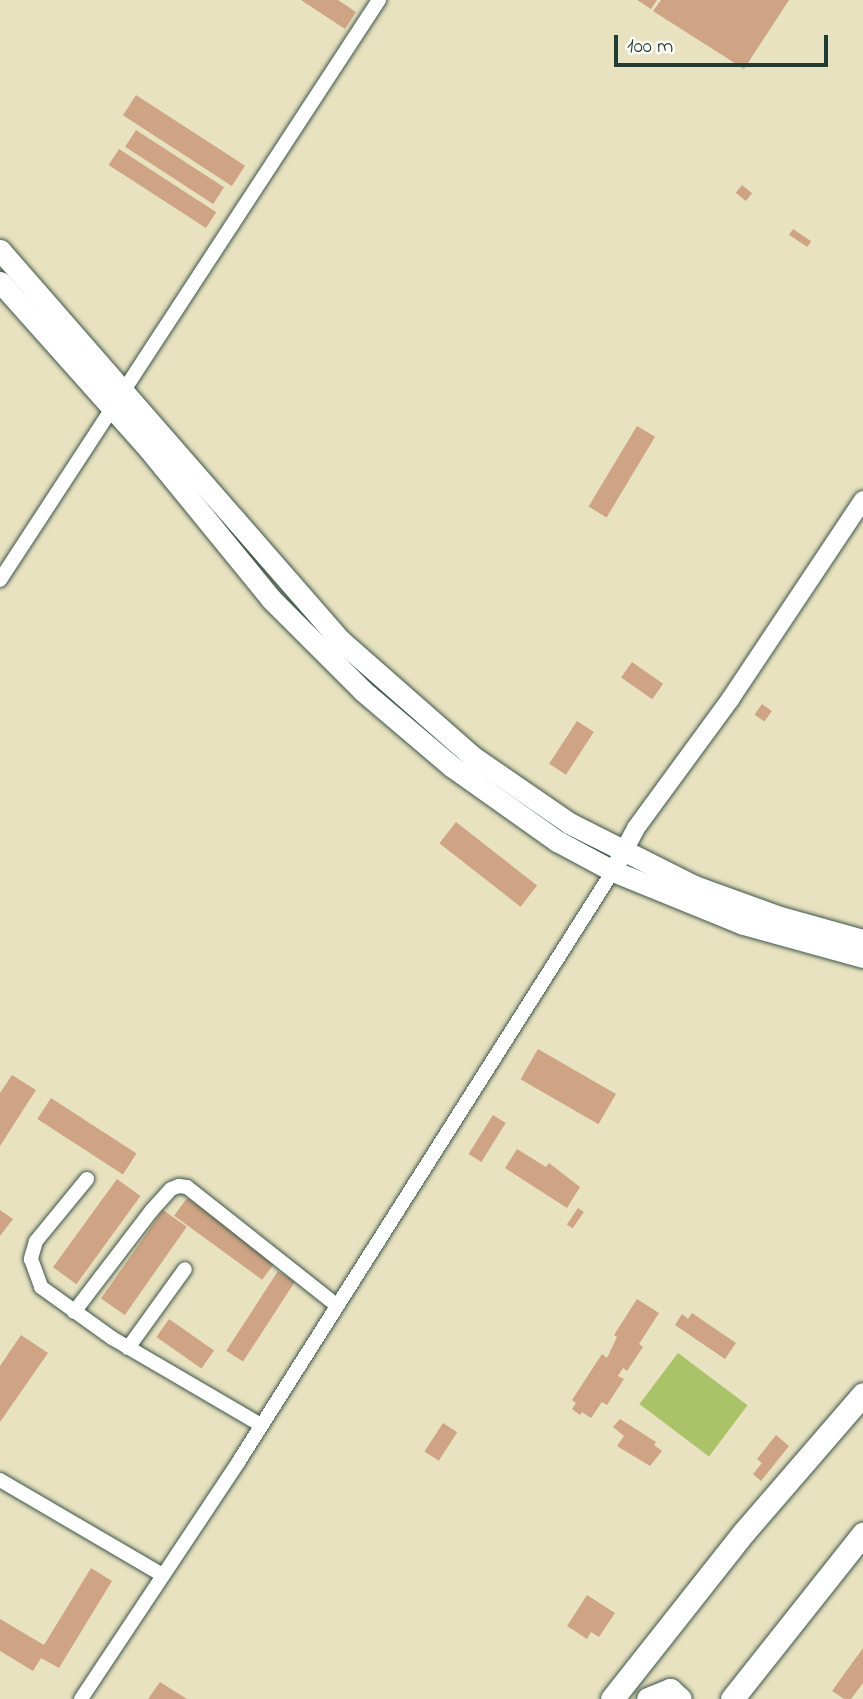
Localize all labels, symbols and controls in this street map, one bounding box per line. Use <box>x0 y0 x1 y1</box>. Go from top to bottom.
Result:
scale bar <box>618 21 832 65</box>
text: 100 m <box>627 32 673 62</box>

